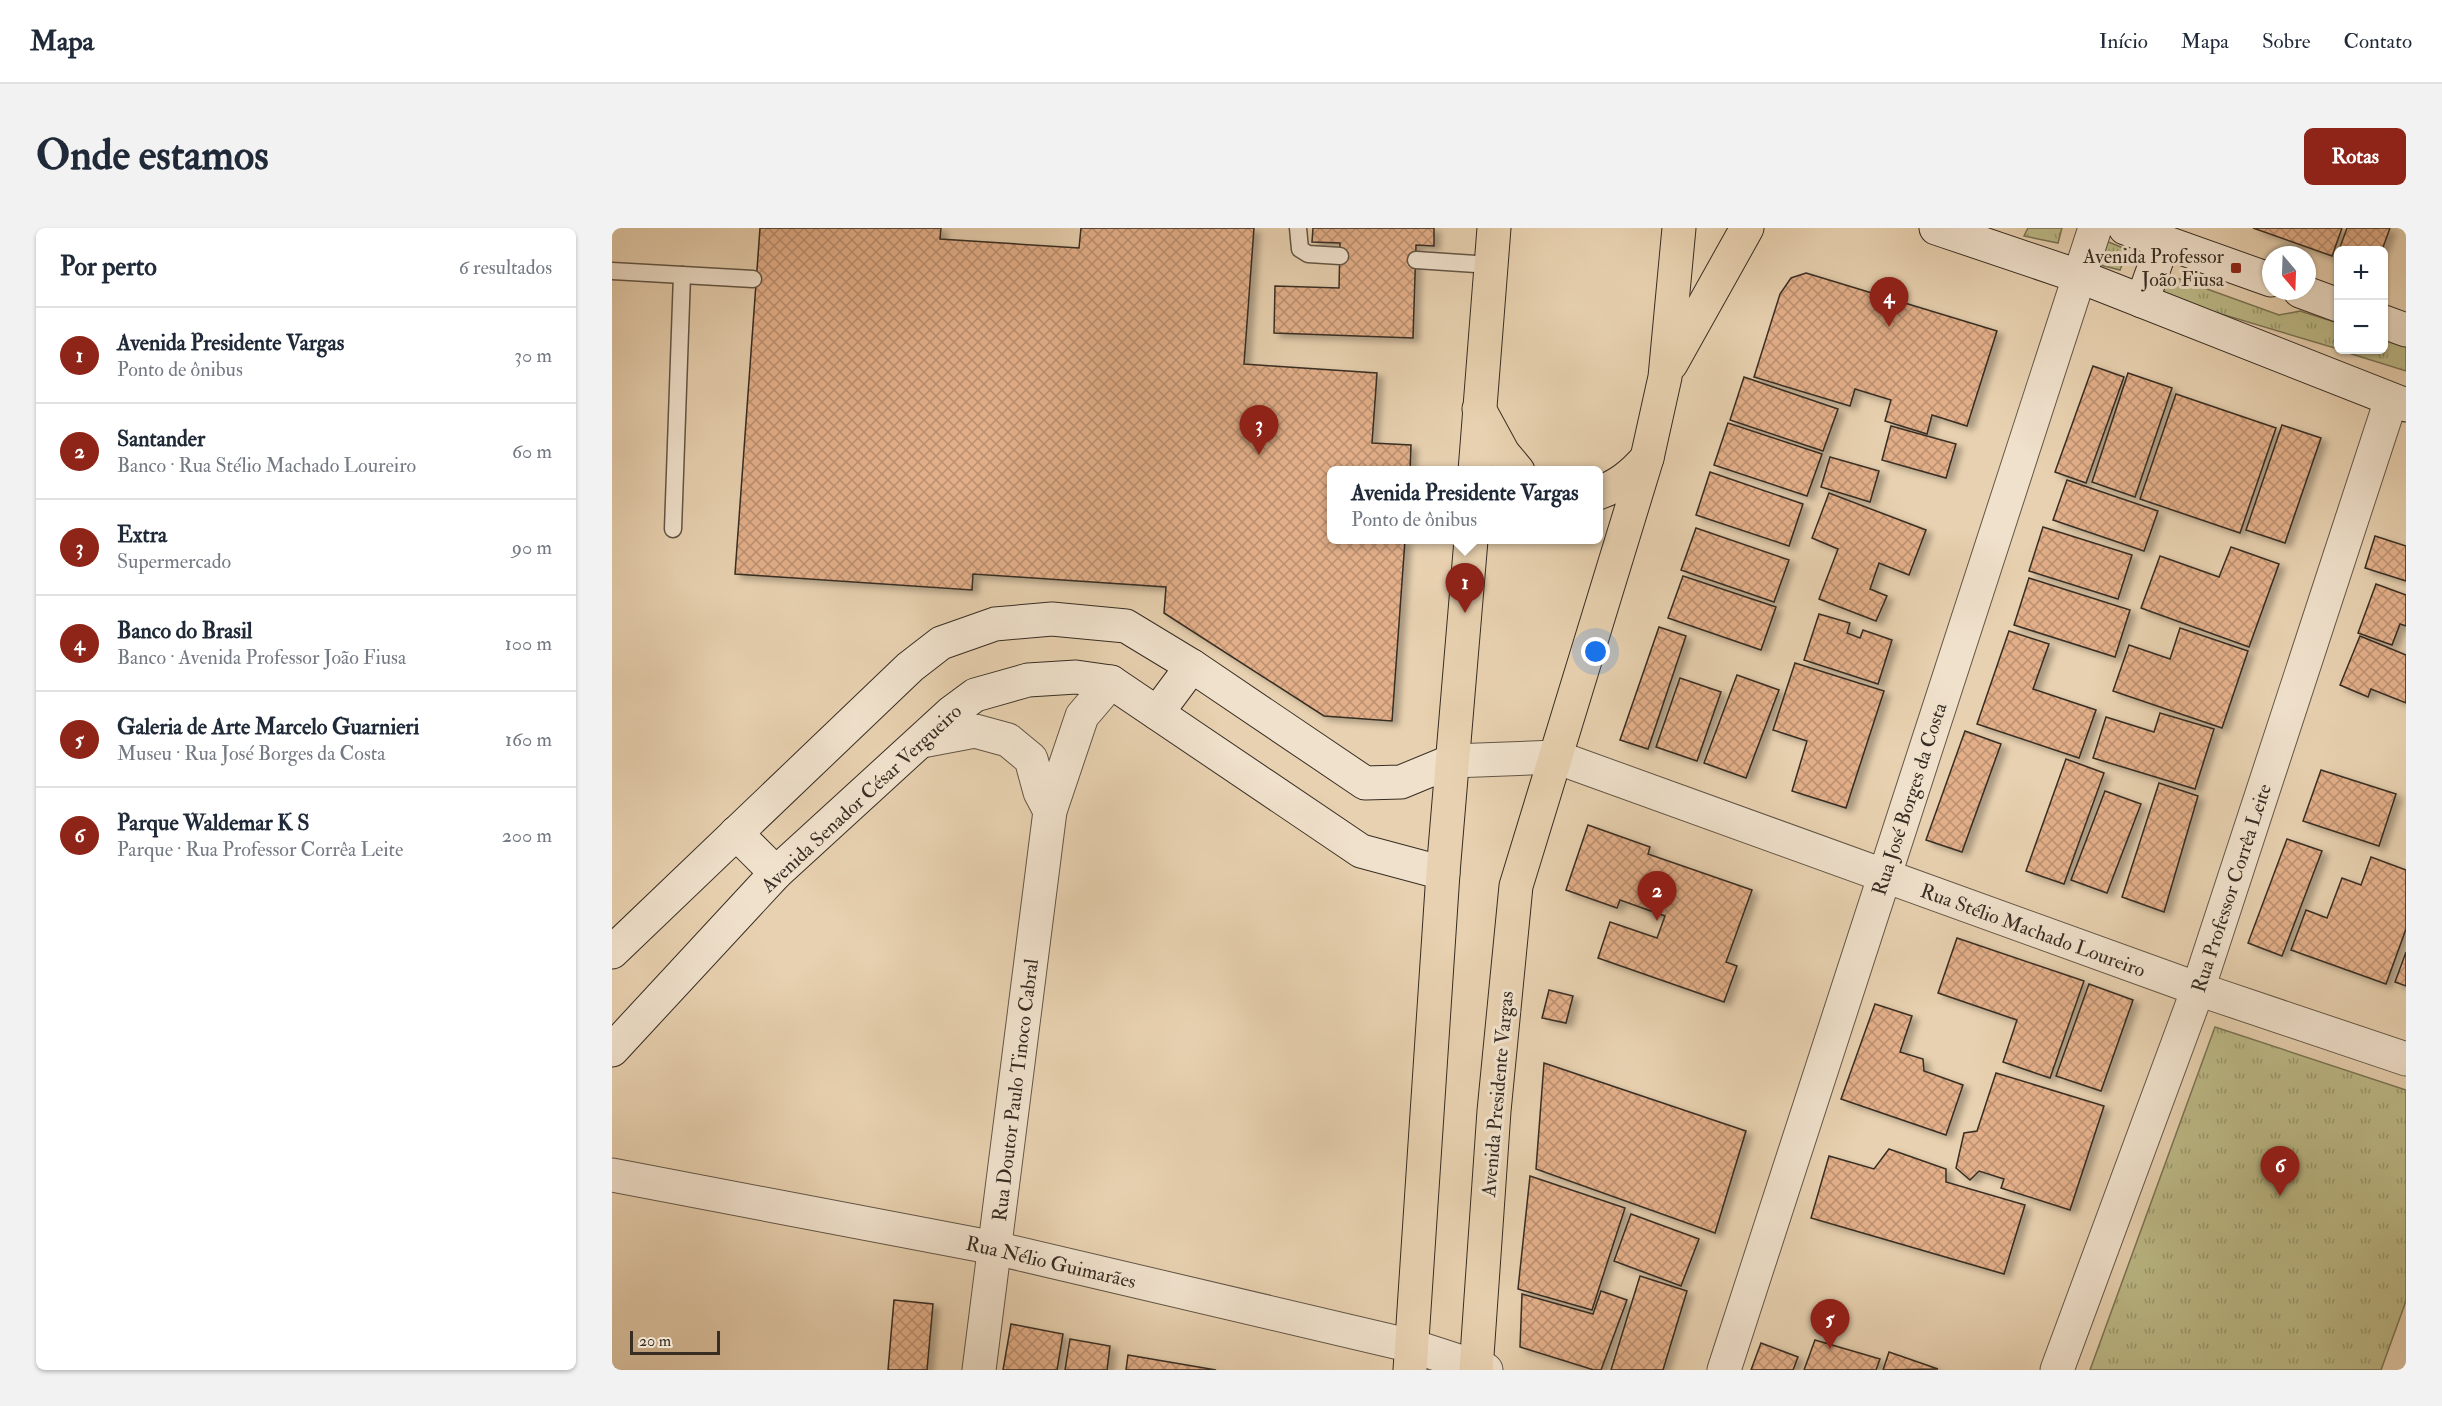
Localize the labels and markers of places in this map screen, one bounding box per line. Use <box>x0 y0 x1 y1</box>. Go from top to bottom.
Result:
place label: Avenida Professor João Fiusa <box>2082 244 2225 292</box>
marker: Avenida Professor João Fiusa <box>2229 261 2243 275</box>
pin: 4 <box>1870 278 1908 327</box>
pin: 3 <box>1240 406 1278 455</box>
pin: 1 <box>1446 564 1484 613</box>
pin: 2 <box>1638 872 1676 921</box>
pin: 6 <box>2260 1146 2300 1196</box>
pin: 5 <box>1810 1300 1850 1349</box>

